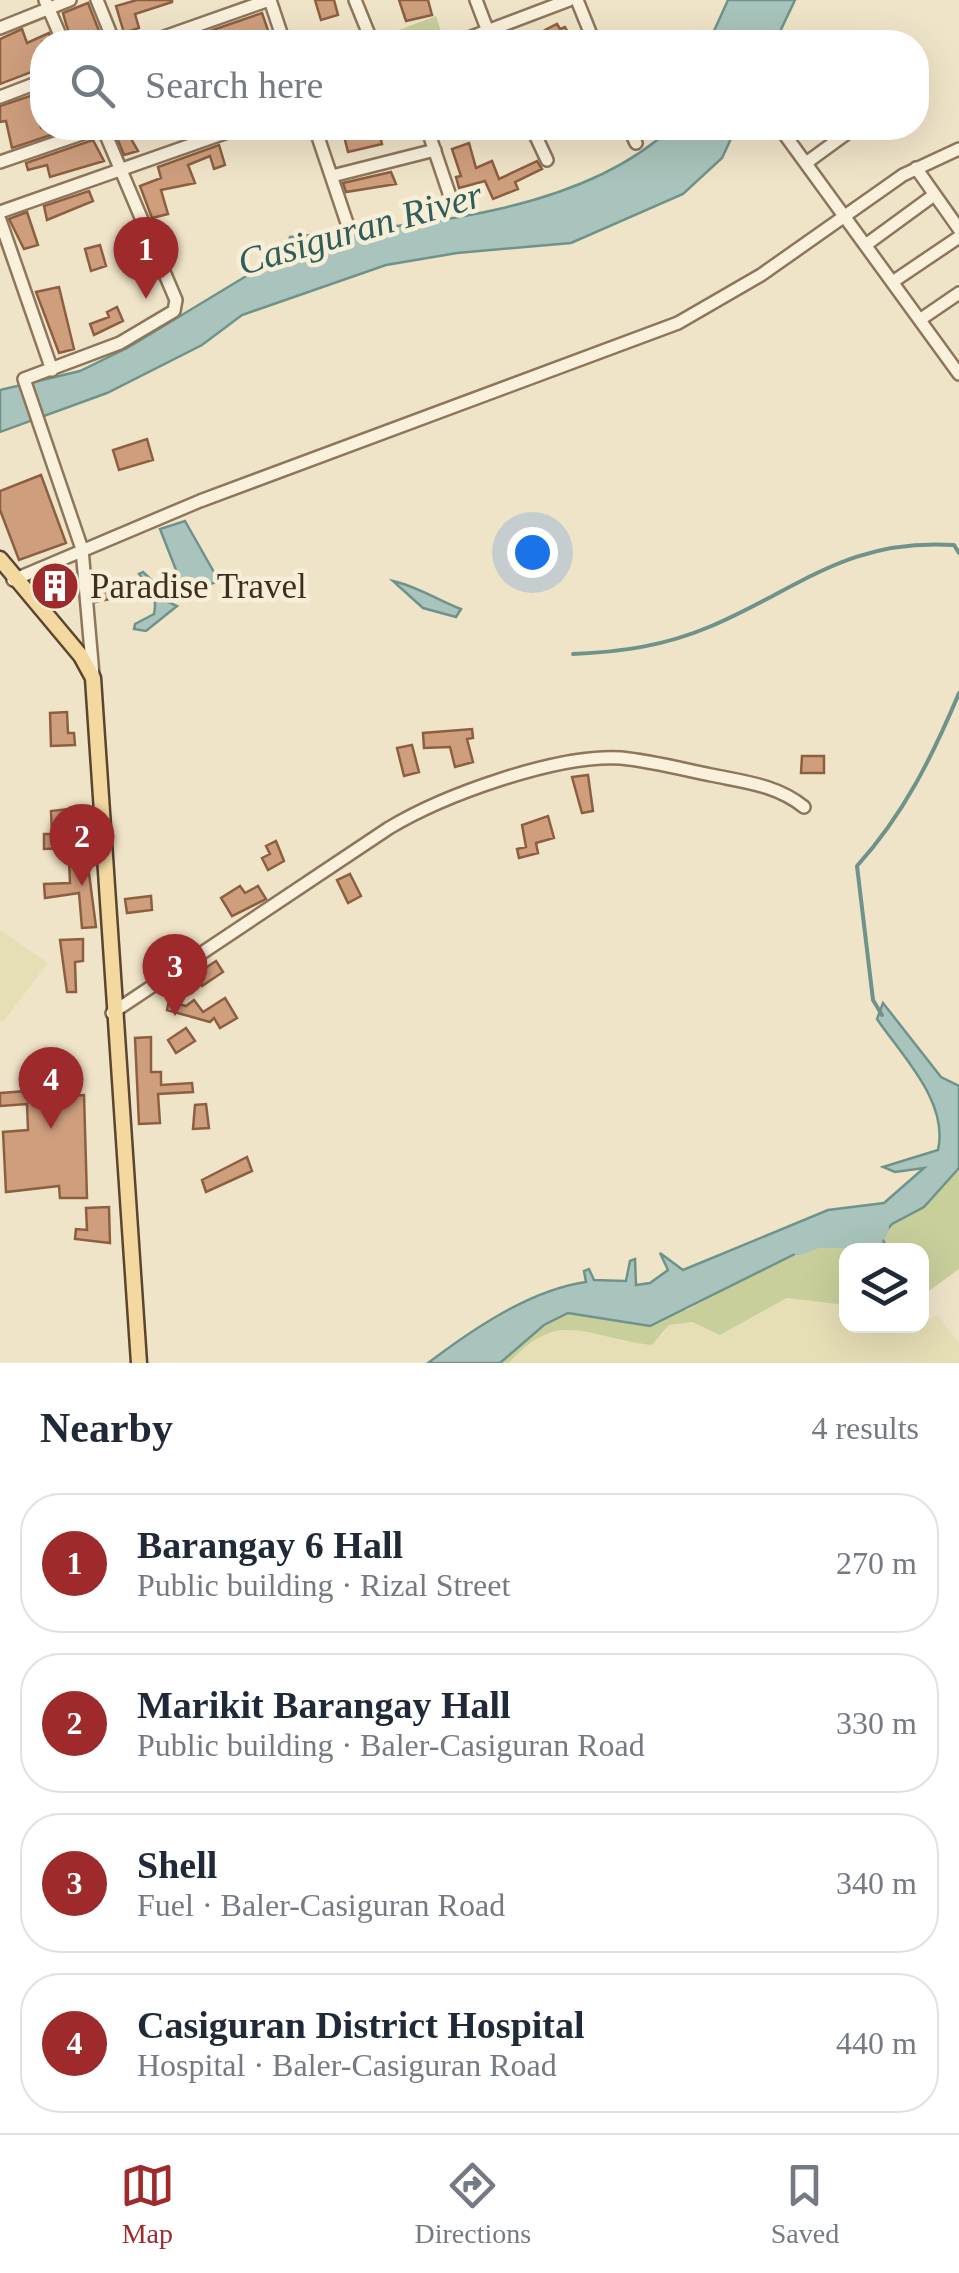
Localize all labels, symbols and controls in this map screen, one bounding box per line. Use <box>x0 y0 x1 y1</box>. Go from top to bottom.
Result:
search box <box>30 30 929 140</box>
icon: search <box>65 58 120 113</box>
text: Search here <box>145 64 323 106</box>
water label: Casiguran River <box>233 173 487 283</box>
pin: 1 <box>114 216 178 299</box>
your location <box>507 527 558 578</box>
building icon: Paradise Travel <box>29 560 81 612</box>
place label: Paradise Travel <box>90 567 307 606</box>
pin: 2 <box>49 804 114 886</box>
pin: 3 <box>142 934 208 1016</box>
pin: 4 <box>18 1046 84 1129</box>
map controls <box>839 1243 929 1333</box>
button: layers <box>839 1243 929 1333</box>
text: Nearby <box>40 1405 173 1451</box>
text: 4 results <box>811 1410 919 1446</box>
text: Barangay 6 Hall <box>137 1524 403 1566</box>
text: 1 <box>67 1545 83 1581</box>
text: 270 m <box>836 1545 917 1581</box>
text: Public building · Rizal Street <box>137 1567 510 1603</box>
text: Marikit Barangay Hall <box>137 1684 511 1726</box>
text: 2 <box>67 1705 83 1741</box>
text: 330 m <box>836 1705 917 1741</box>
text: Public building · Baler-Casiguran Road <box>137 1727 645 1763</box>
text: Shell <box>137 1844 217 1886</box>
text: 3 <box>67 1865 83 1901</box>
text: 340 m <box>836 1865 917 1901</box>
text: Fuel · Baler-Casiguran Road <box>137 1887 505 1923</box>
text: Casiguran District Hospital <box>137 2004 585 2046</box>
text: 4 <box>67 2025 83 2061</box>
text: 440 m <box>836 2025 917 2061</box>
text: Hospital · Baler-Casiguran Road <box>137 2047 557 2083</box>
tab: Map <box>120 2158 175 2250</box>
tab: Directions <box>414 2158 531 2250</box>
tab: Saved <box>771 2158 839 2250</box>

